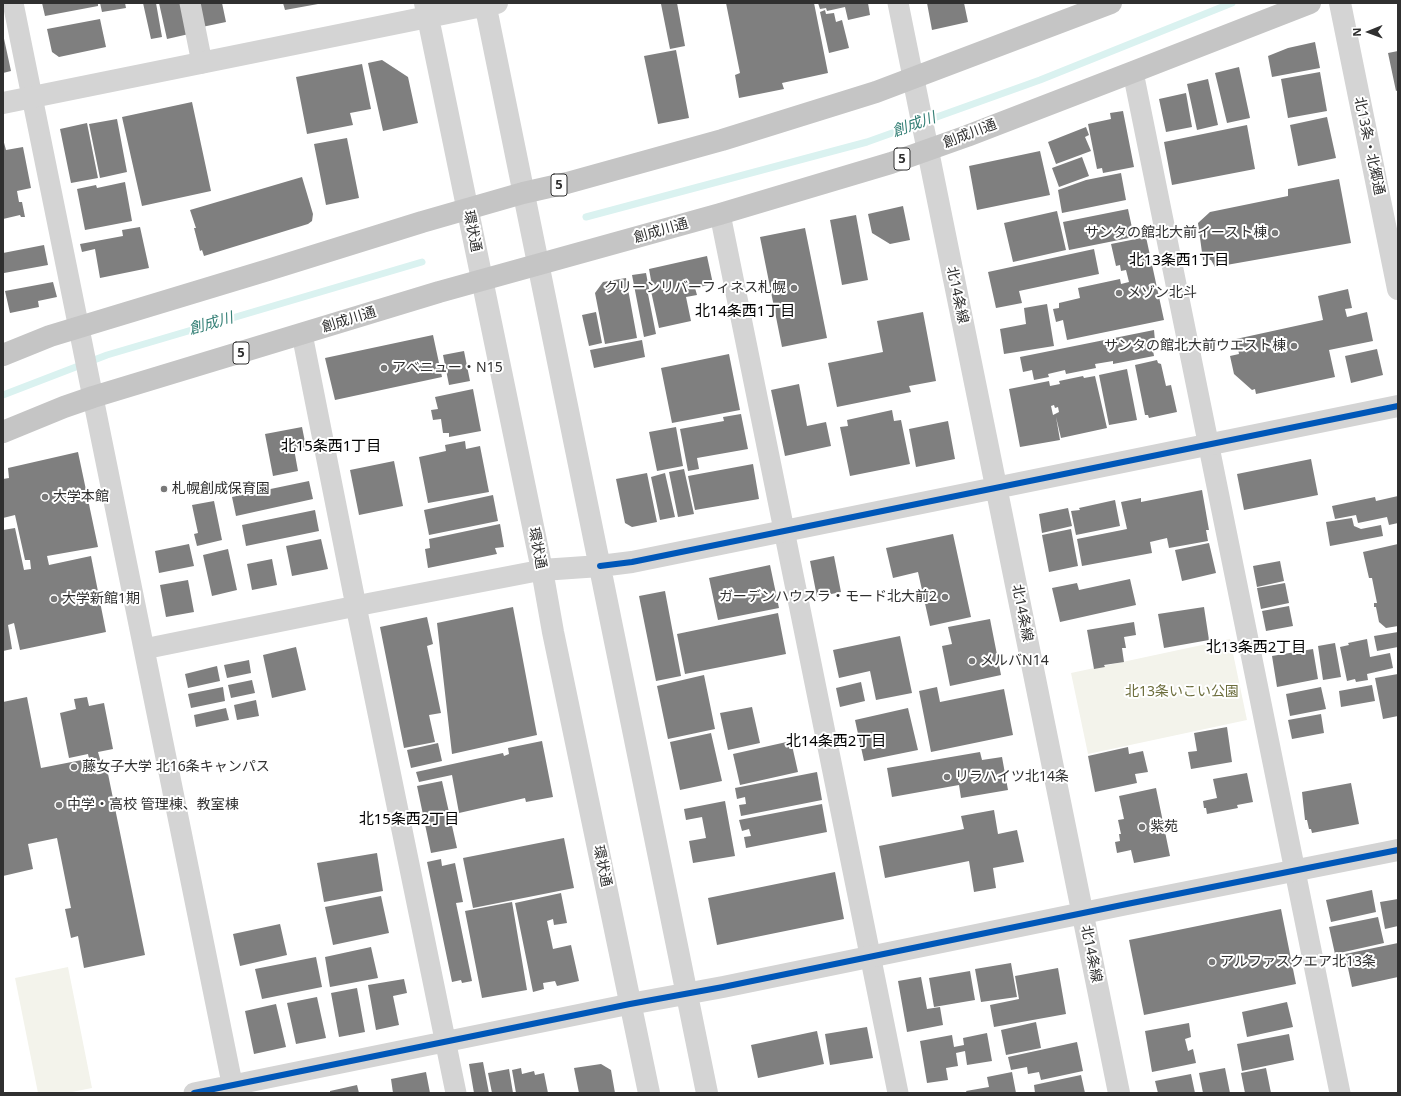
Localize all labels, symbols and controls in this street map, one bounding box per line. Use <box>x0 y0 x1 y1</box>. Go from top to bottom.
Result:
north arrow <box>1349 12 1389 52</box>
text: N <box>1349 28 1364 37</box>
street label: 北13条・北郷通 <box>1350 95 1388 197</box>
water label: 創成川 <box>890 109 938 141</box>
street label: 創成川通 <box>941 116 999 152</box>
road number: 5 <box>894 148 910 170</box>
road number: 5 <box>551 174 567 196</box>
street label: 環状通 <box>460 209 484 253</box>
street label: 創成川通 <box>632 215 690 247</box>
place label: サンタの館北大前イースト棟 <box>1085 225 1267 241</box>
marker: サンタの館北大前イースト棟 <box>1270 228 1280 238</box>
district label: 北13条西1丁目 <box>1129 252 1229 270</box>
street label: 北14条線 <box>943 265 971 325</box>
place label: クリーンリバーフィネス札幌 <box>604 280 786 296</box>
marker: クリーンリバーフィネス札幌 <box>789 283 799 293</box>
place label: メゾン北斗 <box>1127 285 1197 301</box>
marker: メゾン北斗 <box>1114 288 1124 298</box>
district label: 北14条西1丁目 <box>695 303 795 321</box>
street label: 創成川通 <box>320 304 378 336</box>
water label: 創成川 <box>187 309 235 339</box>
place label: サンタの館北大前ウエスト棟 <box>1104 338 1286 354</box>
marker: サンタの館北大前ウエスト棟 <box>1289 341 1299 351</box>
road number: 5 <box>233 342 249 364</box>
place label: アベニュー・N15 <box>392 360 503 376</box>
marker: アベニュー・N15 <box>379 363 389 373</box>
district label: 北15条西1丁目 <box>281 438 381 456</box>
place label: 札幌創成保育園 <box>172 481 270 497</box>
marker: 札幌創成保育園 <box>159 484 169 494</box>
place label: 大学本館 <box>53 489 109 505</box>
marker: 大学本館 <box>40 492 50 502</box>
street label: 環状通 <box>525 526 549 570</box>
street label: 北14条線 <box>1008 583 1036 643</box>
place label: ガーデンハウスラ・モード北大前2 <box>719 589 937 605</box>
place label: 大学新館1期 <box>62 591 140 607</box>
marker: ガーデンハウスラ・モード北大前2 <box>940 592 950 602</box>
marker: 大学新館1期 <box>49 594 59 604</box>
district label: 北13条西2丁目 <box>1206 639 1306 657</box>
place label: メルバN14 <box>980 653 1049 669</box>
marker: メルバN14 <box>967 656 977 666</box>
park label: 北13条いこい公園 <box>1125 684 1239 700</box>
district label: 北14条西2丁目 <box>786 733 886 751</box>
place label: 藤女子大学 北16条キャンパス <box>82 759 270 775</box>
marker: 藤女子大学 北16条キャンパス <box>69 762 79 772</box>
place label: リラハイツ北14条 <box>955 769 1069 785</box>
marker: リラハイツ北14条 <box>942 772 952 782</box>
place label: 中学・高校 管理棟、教室棟 <box>67 797 239 813</box>
marker: 中学・高校 管理棟、教室棟 <box>54 800 64 810</box>
district label: 北15条西2丁目 <box>359 811 459 829</box>
place label: 紫苑 <box>1150 819 1178 835</box>
marker: 紫苑 <box>1137 822 1147 832</box>
street label: 環状通 <box>589 844 615 888</box>
street label: 北14条線 <box>1077 924 1105 984</box>
place label: アルファスクエア北13条 <box>1220 954 1376 970</box>
marker: アルファスクエア北13条 <box>1207 957 1217 967</box>

